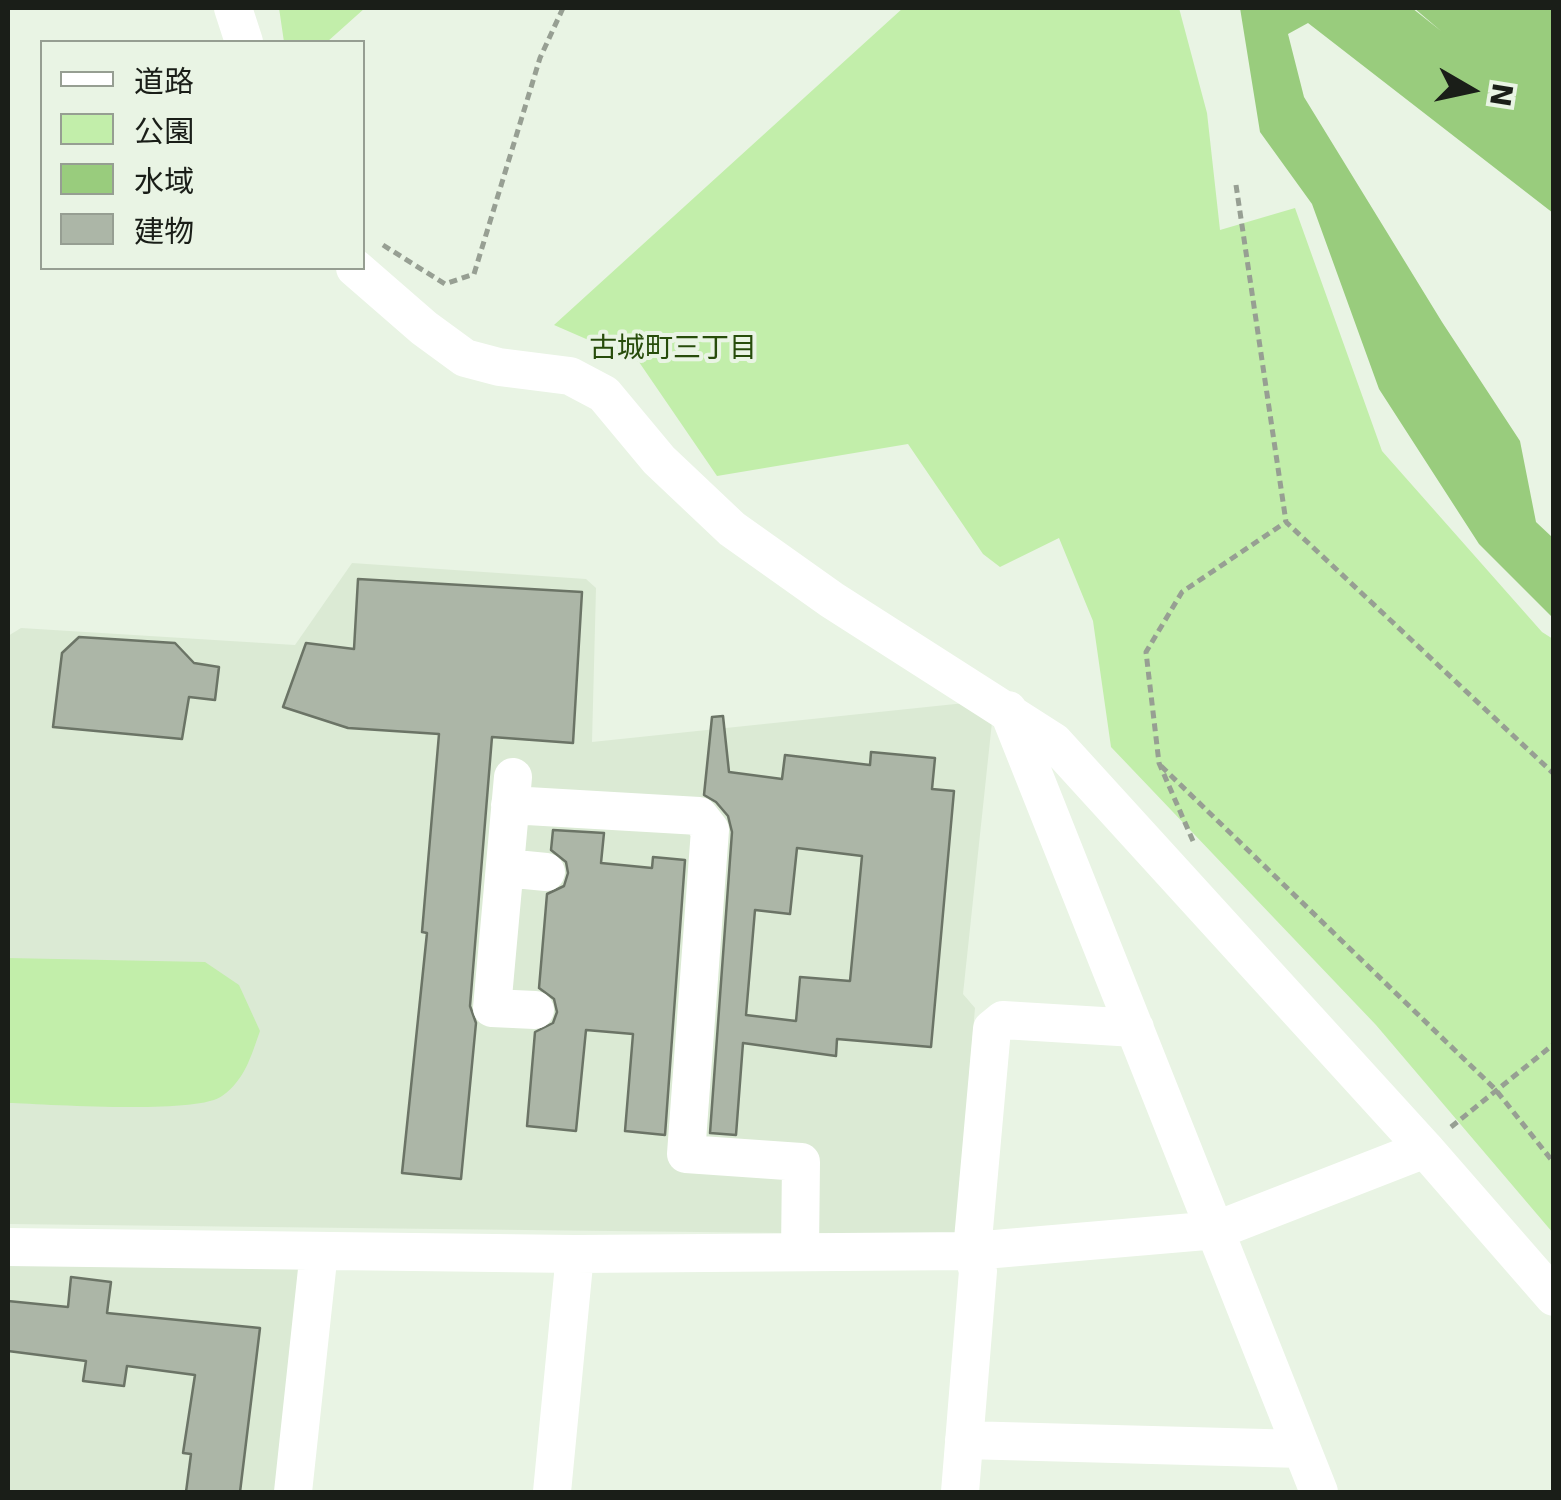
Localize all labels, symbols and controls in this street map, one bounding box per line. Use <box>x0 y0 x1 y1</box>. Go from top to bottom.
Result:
legend <box>40 40 365 270</box>
north arrow <box>1421 40 1521 140</box>
text: 道路 <box>134 64 194 99</box>
text: N <box>1483 81 1519 109</box>
text: 公園 <box>134 114 194 149</box>
text: 水域 <box>134 164 194 199</box>
text: 建物 <box>134 214 194 249</box>
district label: 古城町三丁目 <box>589 333 757 367</box>

